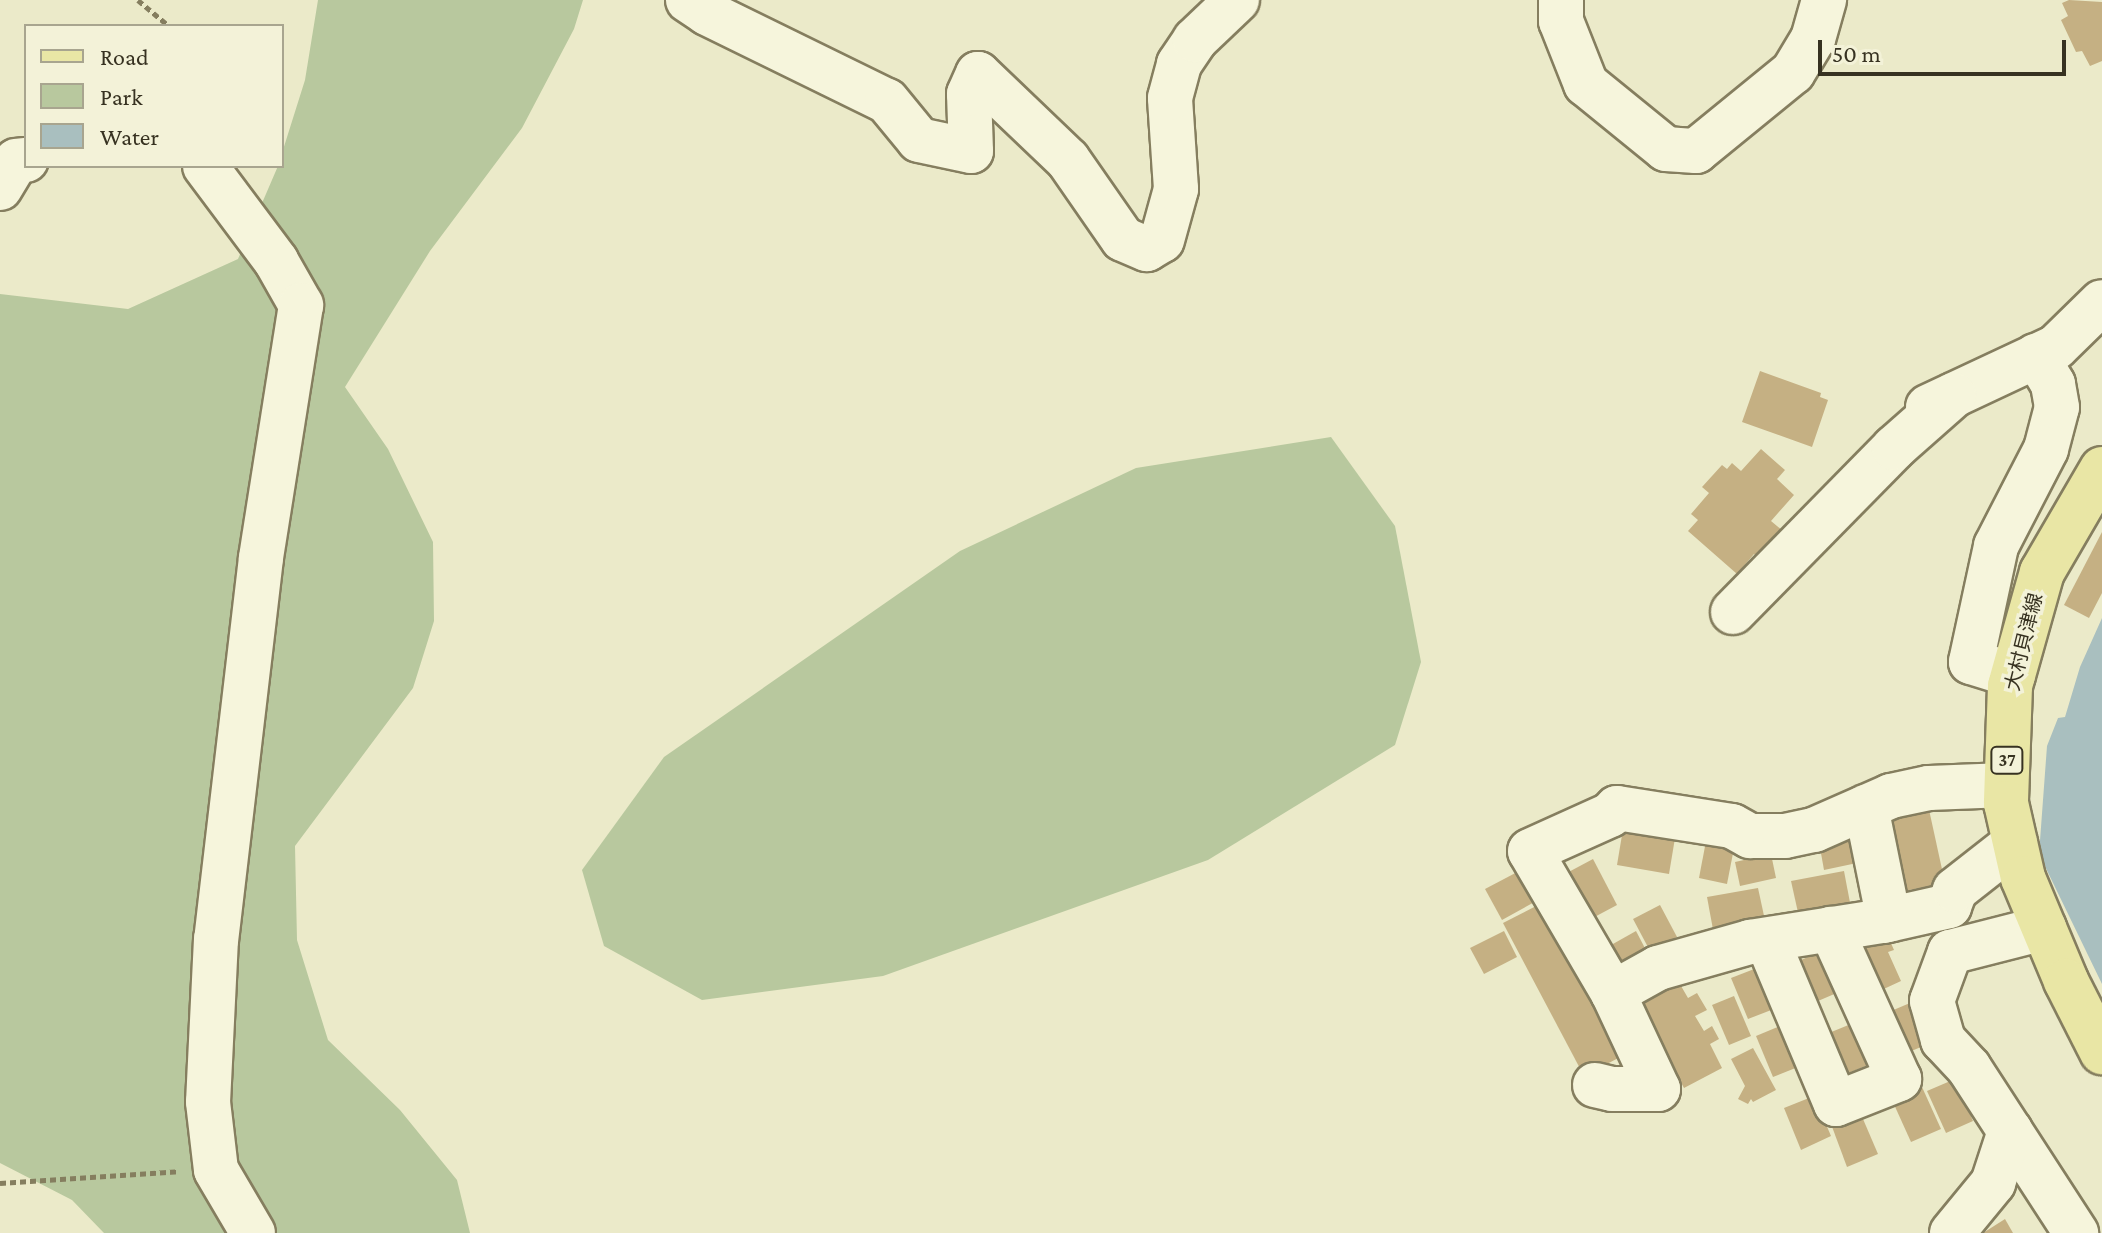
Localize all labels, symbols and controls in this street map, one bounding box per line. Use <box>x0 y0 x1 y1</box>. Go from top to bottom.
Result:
legend <box>24 24 284 168</box>
scale bar <box>1822 24 2070 74</box>
text: 50 m <box>1832 40 1881 67</box>
text: Road <box>100 43 149 70</box>
text: Park <box>100 83 143 110</box>
text: Water <box>100 123 159 150</box>
street label: 大村貝津線 <box>2000 591 2048 693</box>
road number: 37 <box>1989 746 2025 774</box>

